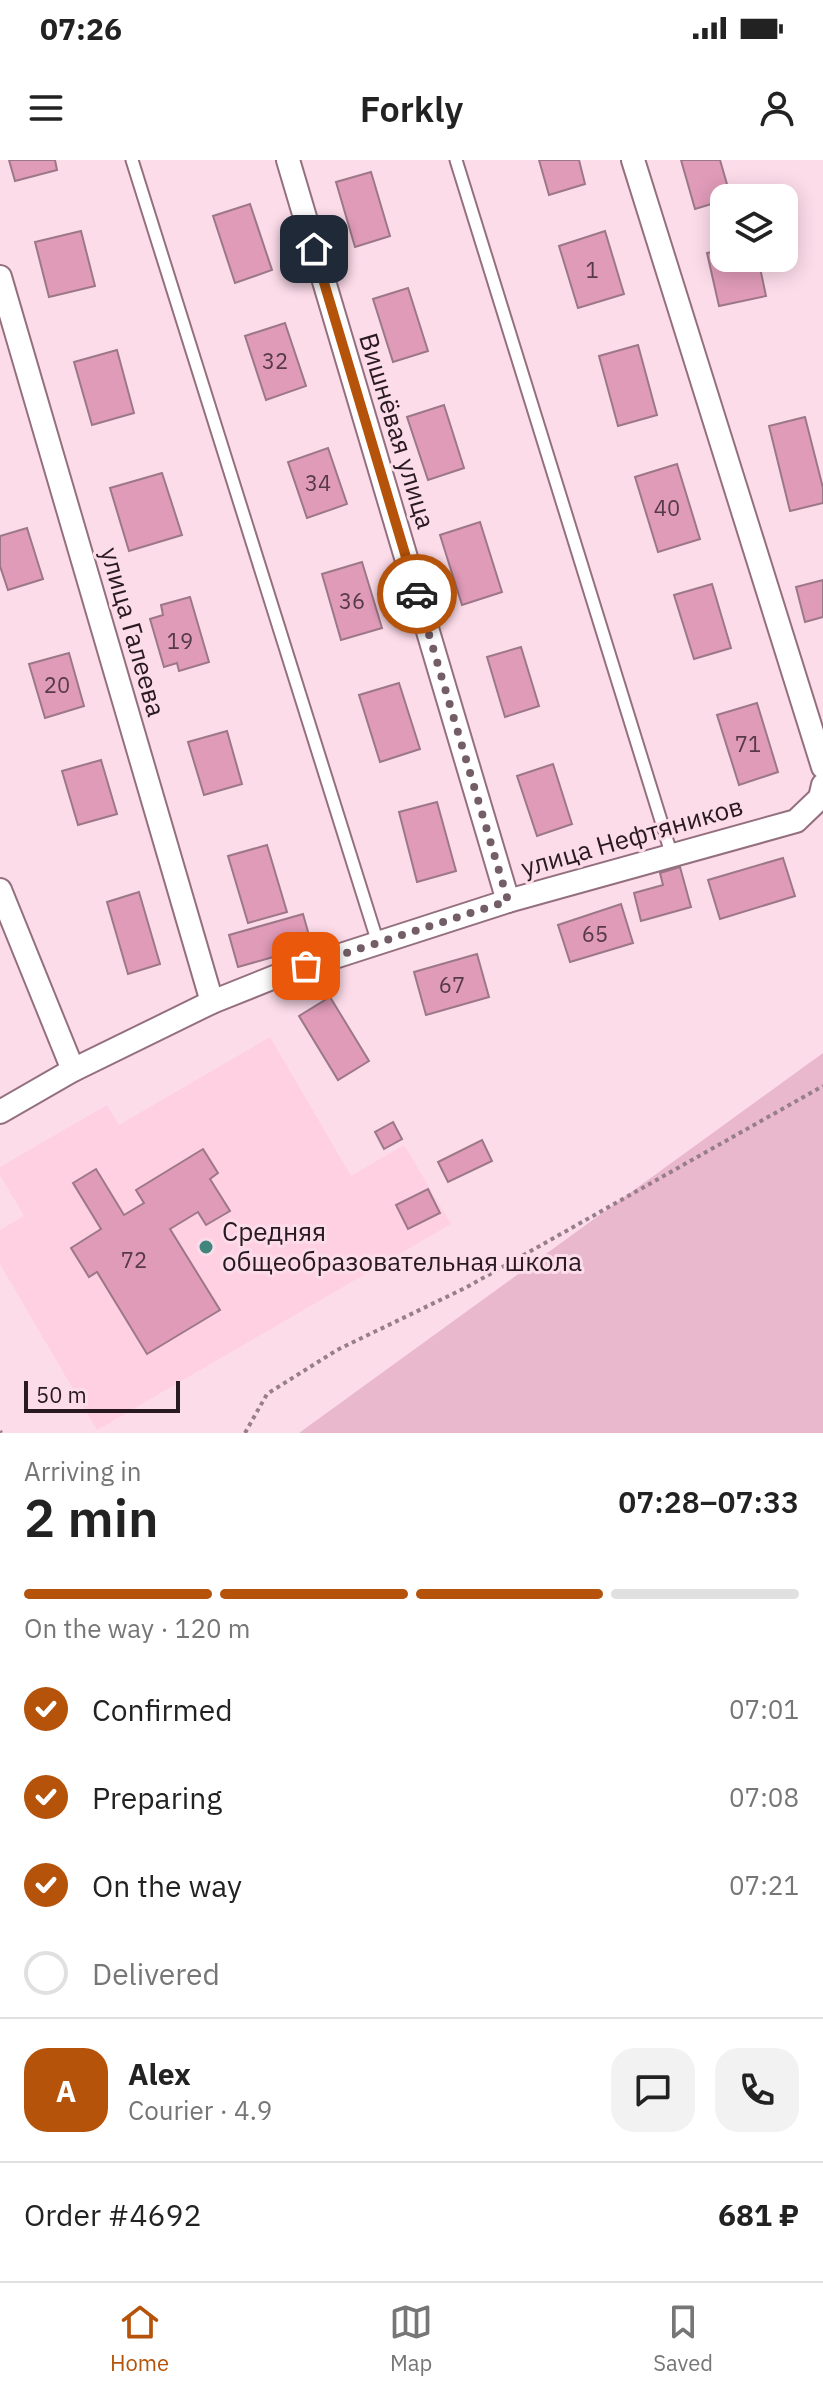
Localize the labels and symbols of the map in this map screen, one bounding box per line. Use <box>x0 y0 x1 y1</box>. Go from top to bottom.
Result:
pin <box>280 215 348 283</box>
house number: 1 <box>585 255 599 284</box>
street label: Вишнёвая улица <box>352 329 444 533</box>
house number: 32 <box>262 346 288 375</box>
house number: 34 <box>305 468 331 497</box>
house number: 40 <box>654 493 680 522</box>
street label: улица Галеева <box>94 543 174 720</box>
courier <box>377 554 457 634</box>
house number: 36 <box>339 586 365 615</box>
house number: 19 <box>167 626 193 655</box>
house number: 20 <box>44 670 70 699</box>
house number: 71 <box>735 729 761 758</box>
street label: улица Нефтяников <box>517 788 747 884</box>
house number: 65 <box>582 919 608 948</box>
pin <box>272 932 340 1000</box>
house number: 67 <box>439 970 465 999</box>
place label: Cредняя общеобразовательная школа <box>222 1214 582 1278</box>
marker: Cредняя общеобразовательная школа <box>197 1238 215 1256</box>
house number: 72 <box>121 1245 147 1274</box>
scale bar <box>24 1377 180 1413</box>

